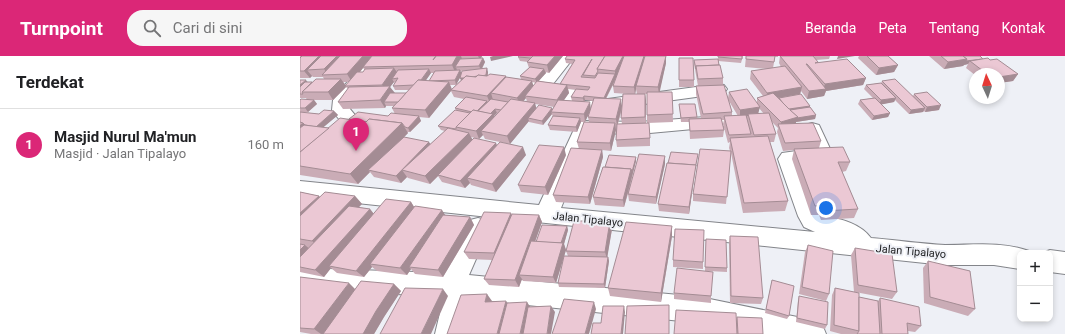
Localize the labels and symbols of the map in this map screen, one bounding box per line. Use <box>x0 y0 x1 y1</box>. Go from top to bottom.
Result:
north arrow <box>969 68 1005 104</box>
pin: 1 <box>343 118 369 151</box>
your location <box>816 198 836 218</box>
street label: Jalan Tipalayo <box>552 209 624 230</box>
street label: Jalan Tipalayo <box>875 242 947 261</box>

